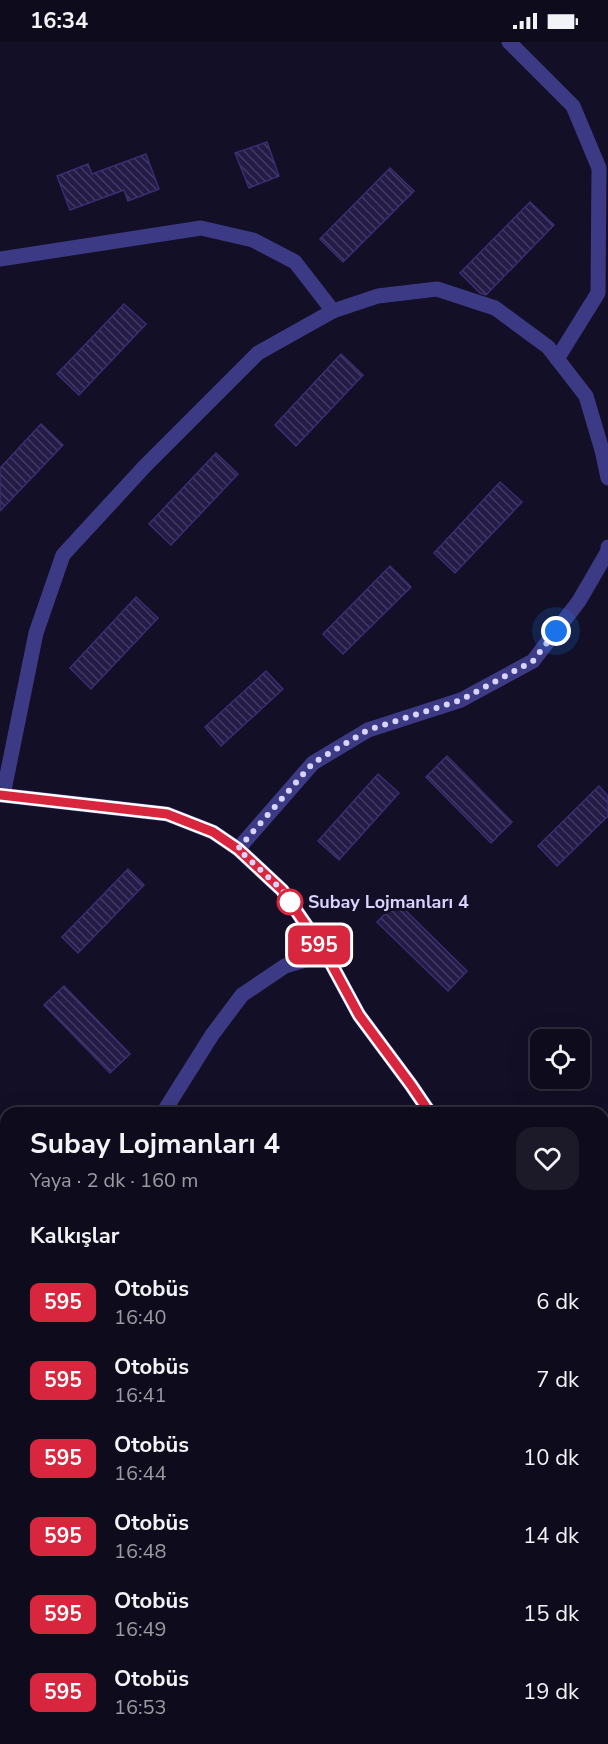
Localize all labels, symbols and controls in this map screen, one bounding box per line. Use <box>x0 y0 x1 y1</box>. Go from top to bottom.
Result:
text: 16:34 <box>30 6 88 36</box>
your location <box>541 616 571 646</box>
marker: Subay Lojmanları 4 <box>277 889 303 915</box>
place label: Subay Lojmanları 4 <box>308 890 469 914</box>
line badge: 595 <box>284 926 354 964</box>
text: 595 <box>300 931 338 959</box>
map controls <box>530 1029 590 1089</box>
button: locate <box>530 1029 590 1089</box>
text: Subay Lojmanları 4 <box>30 1125 280 1163</box>
button: heart <box>516 1127 579 1190</box>
text: Yaya · 2 dk · 160 m <box>30 1167 198 1194</box>
text: Kalkışlar <box>30 1221 119 1251</box>
text: Otobüs <box>114 1274 189 1304</box>
text: 6 dk <box>536 1287 579 1317</box>
text: 595 <box>44 1288 82 1316</box>
text: 16:40 <box>114 1304 167 1331</box>
text: Otobüs <box>114 1352 189 1382</box>
text: 7 dk <box>536 1365 579 1395</box>
text: 595 <box>44 1366 82 1394</box>
text: 16:41 <box>114 1382 167 1409</box>
text: Otobüs <box>114 1430 189 1460</box>
text: 10 dk <box>523 1443 579 1473</box>
text: 595 <box>44 1444 82 1472</box>
text: 16:44 <box>114 1460 167 1487</box>
text: Otobüs <box>114 1508 189 1538</box>
text: 14 dk <box>523 1521 579 1551</box>
text: 595 <box>44 1522 82 1550</box>
text: 16:48 <box>114 1538 167 1565</box>
text: Otobüs <box>114 1586 189 1616</box>
text: 15 dk <box>523 1599 579 1629</box>
text: 595 <box>44 1600 82 1628</box>
text: 16:49 <box>114 1616 167 1643</box>
text: Otobüs <box>114 1664 189 1694</box>
text: 19 dk <box>523 1677 579 1707</box>
text: 595 <box>44 1678 82 1706</box>
text: 16:53 <box>114 1694 167 1721</box>

